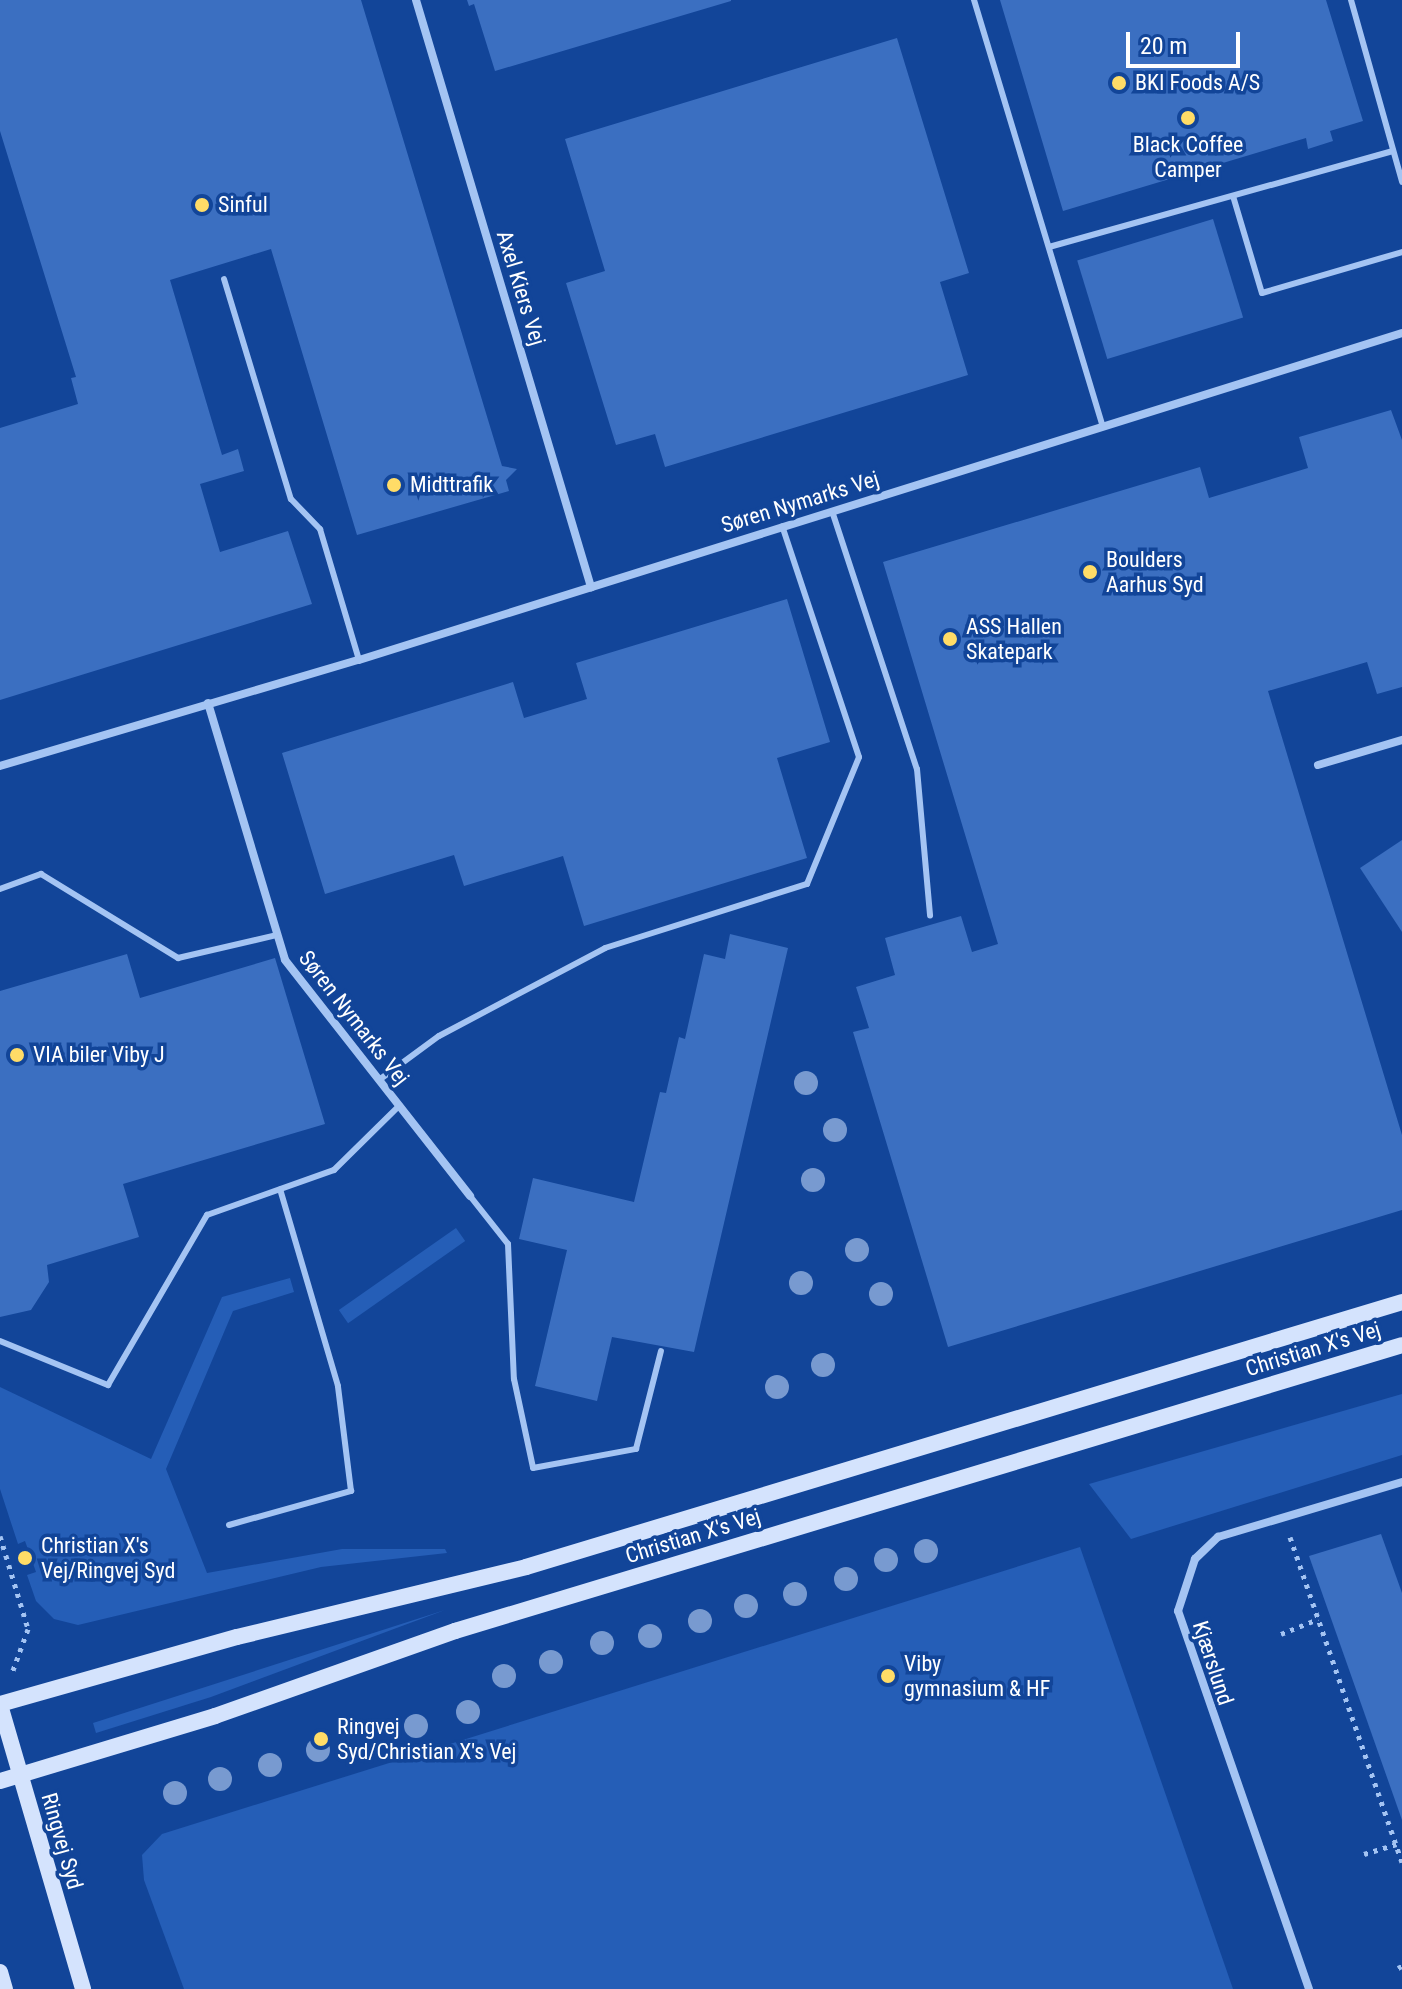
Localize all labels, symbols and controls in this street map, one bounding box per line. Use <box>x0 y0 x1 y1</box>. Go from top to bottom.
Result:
scale bar <box>1130 16 1244 66</box>
text: 20 m <box>1140 32 1187 60</box>
place label: BKI Foods A/S <box>1135 70 1260 96</box>
marker: BKI Foods A/S <box>1110 74 1128 92</box>
marker: Black Coffee Camper <box>1179 109 1197 127</box>
place label: Black Coffee Camper <box>1133 131 1243 182</box>
place label: Sinful <box>218 192 268 218</box>
marker: Sinful <box>193 196 211 214</box>
street label: Axel Kiers Vej <box>491 227 551 349</box>
street label: Søren Nymarks Vej <box>718 465 882 539</box>
place label: Midttrafik <box>410 472 493 498</box>
marker: Midttrafik <box>385 476 403 494</box>
place label: Boulders Aarhus Syd <box>1106 546 1204 598</box>
marker: Boulders Aarhus Syd <box>1081 563 1099 581</box>
place label: ASS Hallen Skatepark <box>966 613 1062 664</box>
marker: ASS Hallen Skatepark <box>941 630 959 648</box>
street label: Søren Nymarks Vej <box>293 945 415 1091</box>
place label: VIA biler Viby J <box>33 1042 165 1068</box>
marker: VIA biler Viby J <box>8 1046 26 1064</box>
street label: Christian X's Vej <box>1242 1316 1384 1382</box>
street label: Christian X's Vej <box>622 1503 764 1569</box>
place label: Christian X's Vej/Ringvej Syd <box>41 1532 175 1584</box>
marker: Christian X's Vej/Ringvej Syd <box>16 1549 34 1567</box>
street label: Kjærslund <box>1187 1618 1239 1708</box>
place label: Viby gymnasium & HF <box>904 1650 1050 1702</box>
marker: Viby gymnasium & HF <box>879 1667 897 1685</box>
place label: Ringvej Syd/Christian X's Vej <box>337 1713 516 1764</box>
marker: Ringvej Syd/Christian X's Vej <box>312 1730 330 1748</box>
street label: Ringvej Syd <box>36 1790 88 1892</box>

